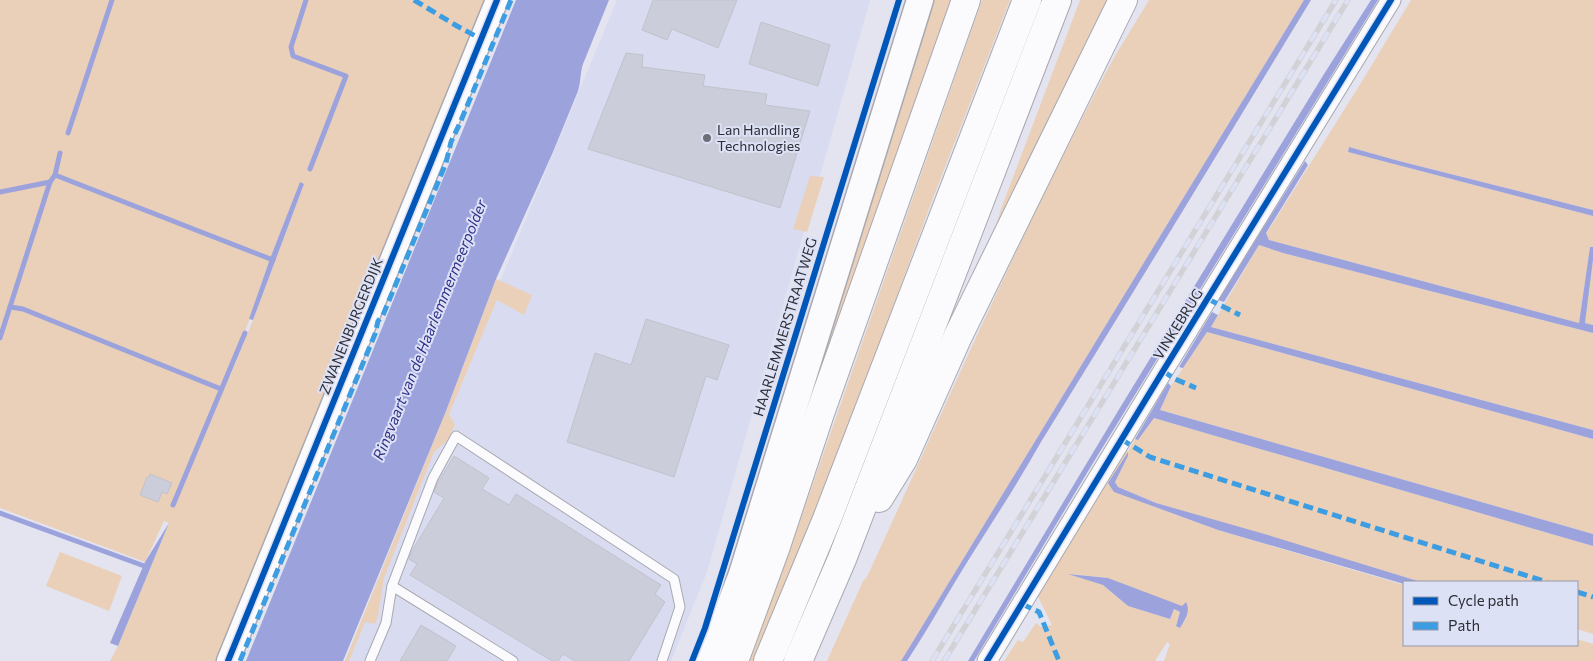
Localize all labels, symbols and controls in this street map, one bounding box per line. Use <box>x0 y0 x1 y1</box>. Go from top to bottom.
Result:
place label: Lan Handling Technologies <box>717 121 800 154</box>
marker: Lan Handling Technologies <box>701 132 713 144</box>
water label: Ringvaart van de Haarlemmermeerpolder <box>368 196 490 462</box>
street label: HAARLEMMERSTRAATWEG <box>749 235 820 418</box>
street label: ZWANENBURGERDIJK <box>315 255 386 397</box>
street label: VINKEBRUG <box>1149 285 1206 362</box>
legend <box>1403 581 1578 646</box>
text: Cycle path <box>1448 591 1519 609</box>
text: Path <box>1448 616 1480 634</box>

